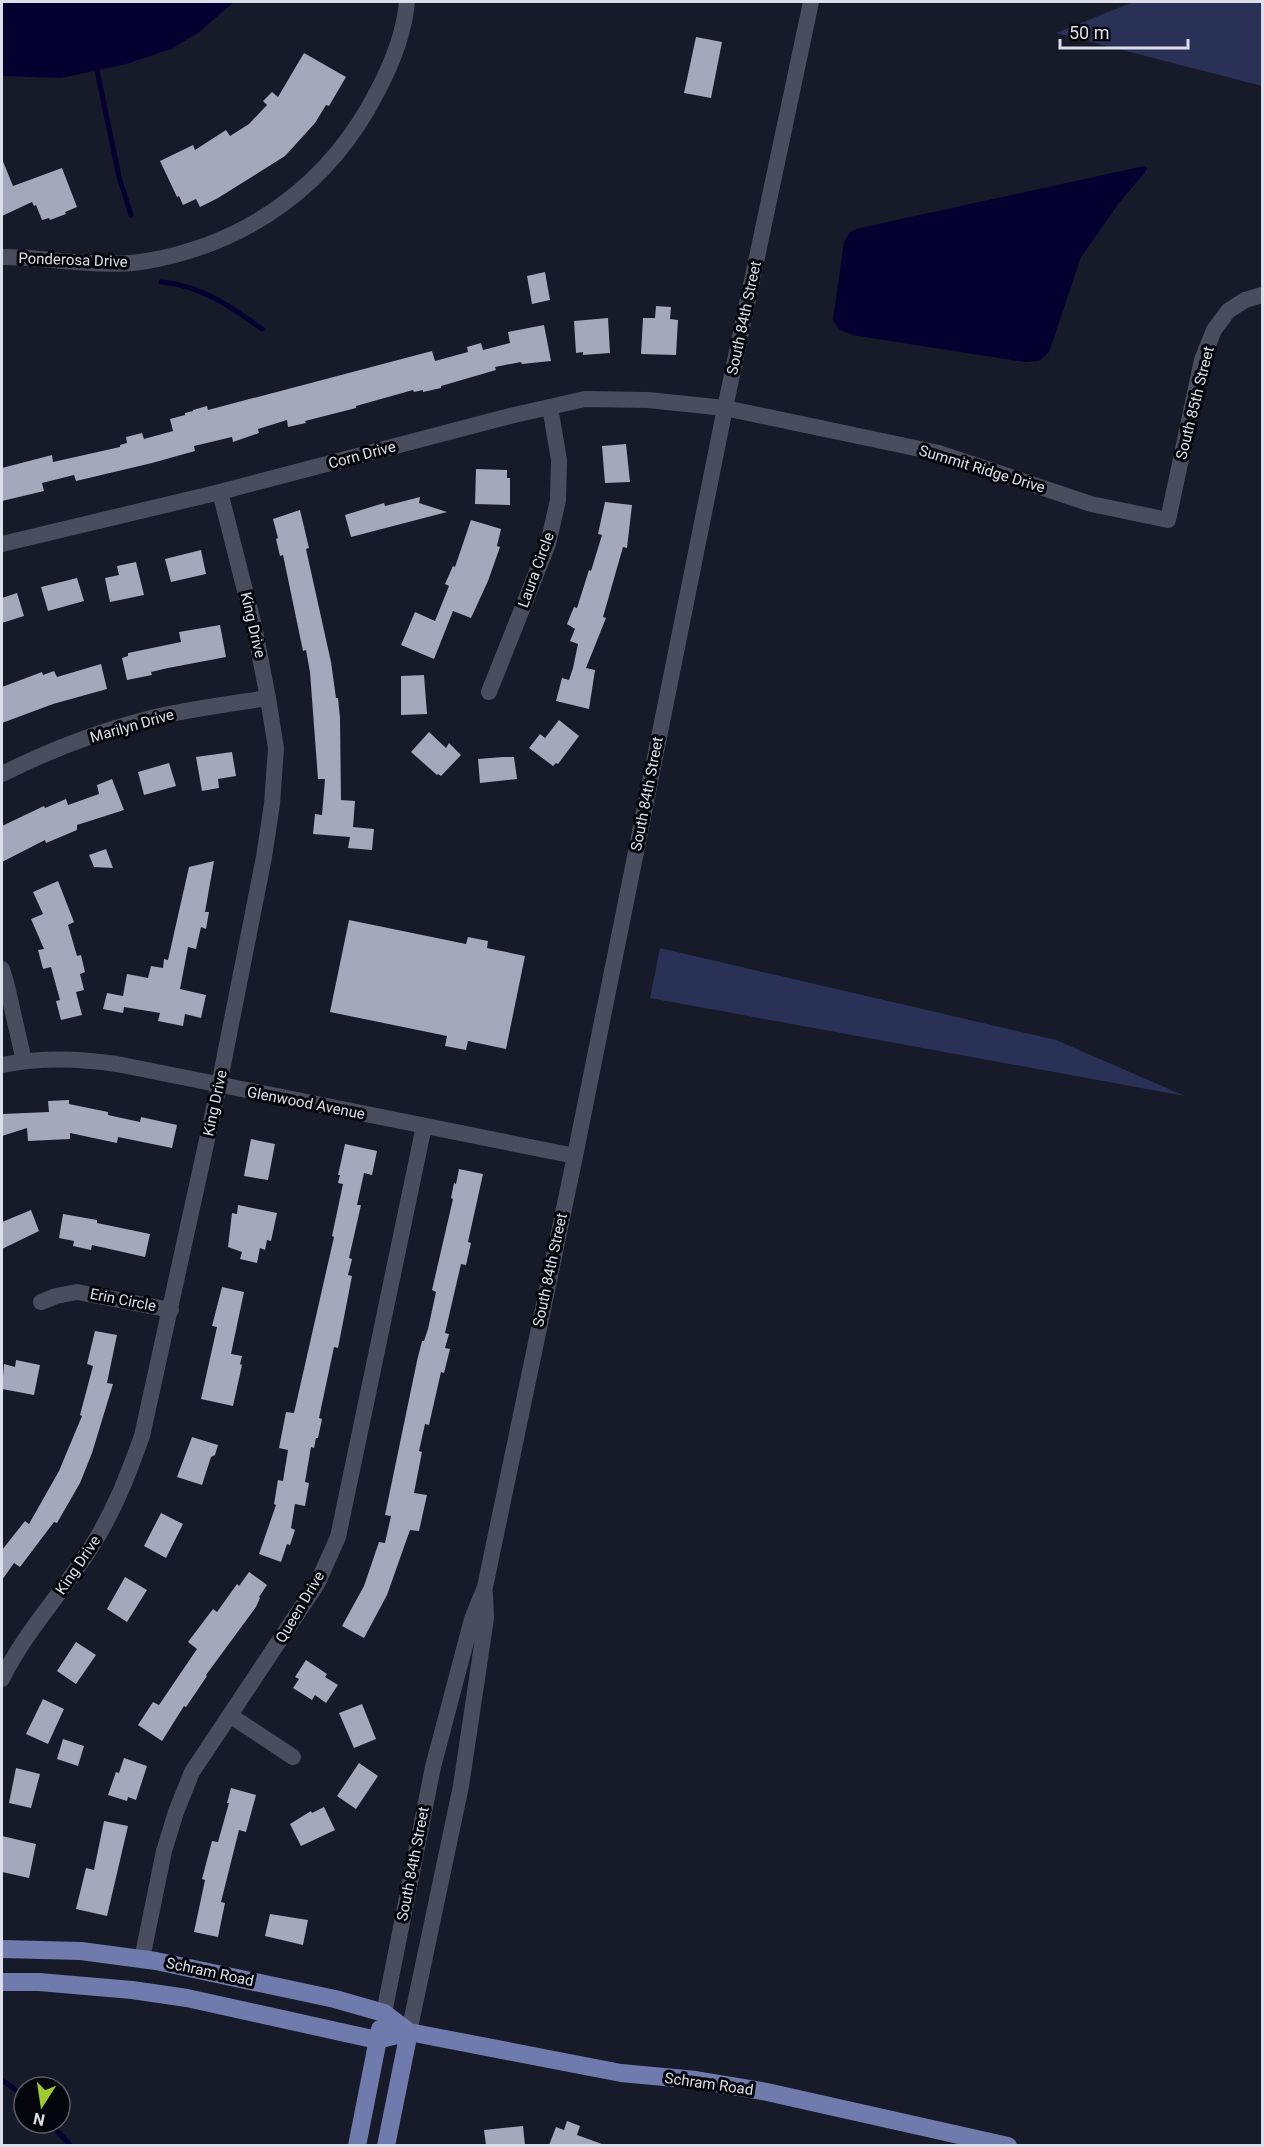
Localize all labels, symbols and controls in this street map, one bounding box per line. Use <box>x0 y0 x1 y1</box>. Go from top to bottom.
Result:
scale bar <box>1060 12 1188 50</box>
text: 50 m <box>1069 22 1109 43</box>
street label: Ponderosa Drive <box>18 249 128 271</box>
street label: South 84th Street <box>723 259 765 377</box>
street label: South 85th Street <box>1172 344 1218 461</box>
street label: Corn Drive <box>326 437 398 473</box>
street label: Summit Ridge Drive <box>917 441 1047 497</box>
street label: Laura Circle <box>514 530 558 610</box>
street label: King Drive <box>237 590 269 660</box>
street label: Marilyn Drive <box>88 705 176 747</box>
street label: South 84th Street <box>627 735 667 853</box>
street label: King Drive <box>199 1068 231 1138</box>
street label: Glenwood Avenue <box>246 1083 367 1123</box>
street label: South 84th Street <box>529 1211 571 1329</box>
street label: Erin Circle <box>88 1285 158 1315</box>
street label: King Drive <box>52 1532 104 1598</box>
street label: Queen Drive <box>272 1568 328 1646</box>
street label: South 84th Street <box>393 1805 433 1923</box>
street label: Schram Road <box>164 1954 256 1990</box>
street label: Schram Road <box>664 2069 754 2099</box>
north arrow <box>12 2075 72 2135</box>
text: N <box>31 2109 46 2130</box>

